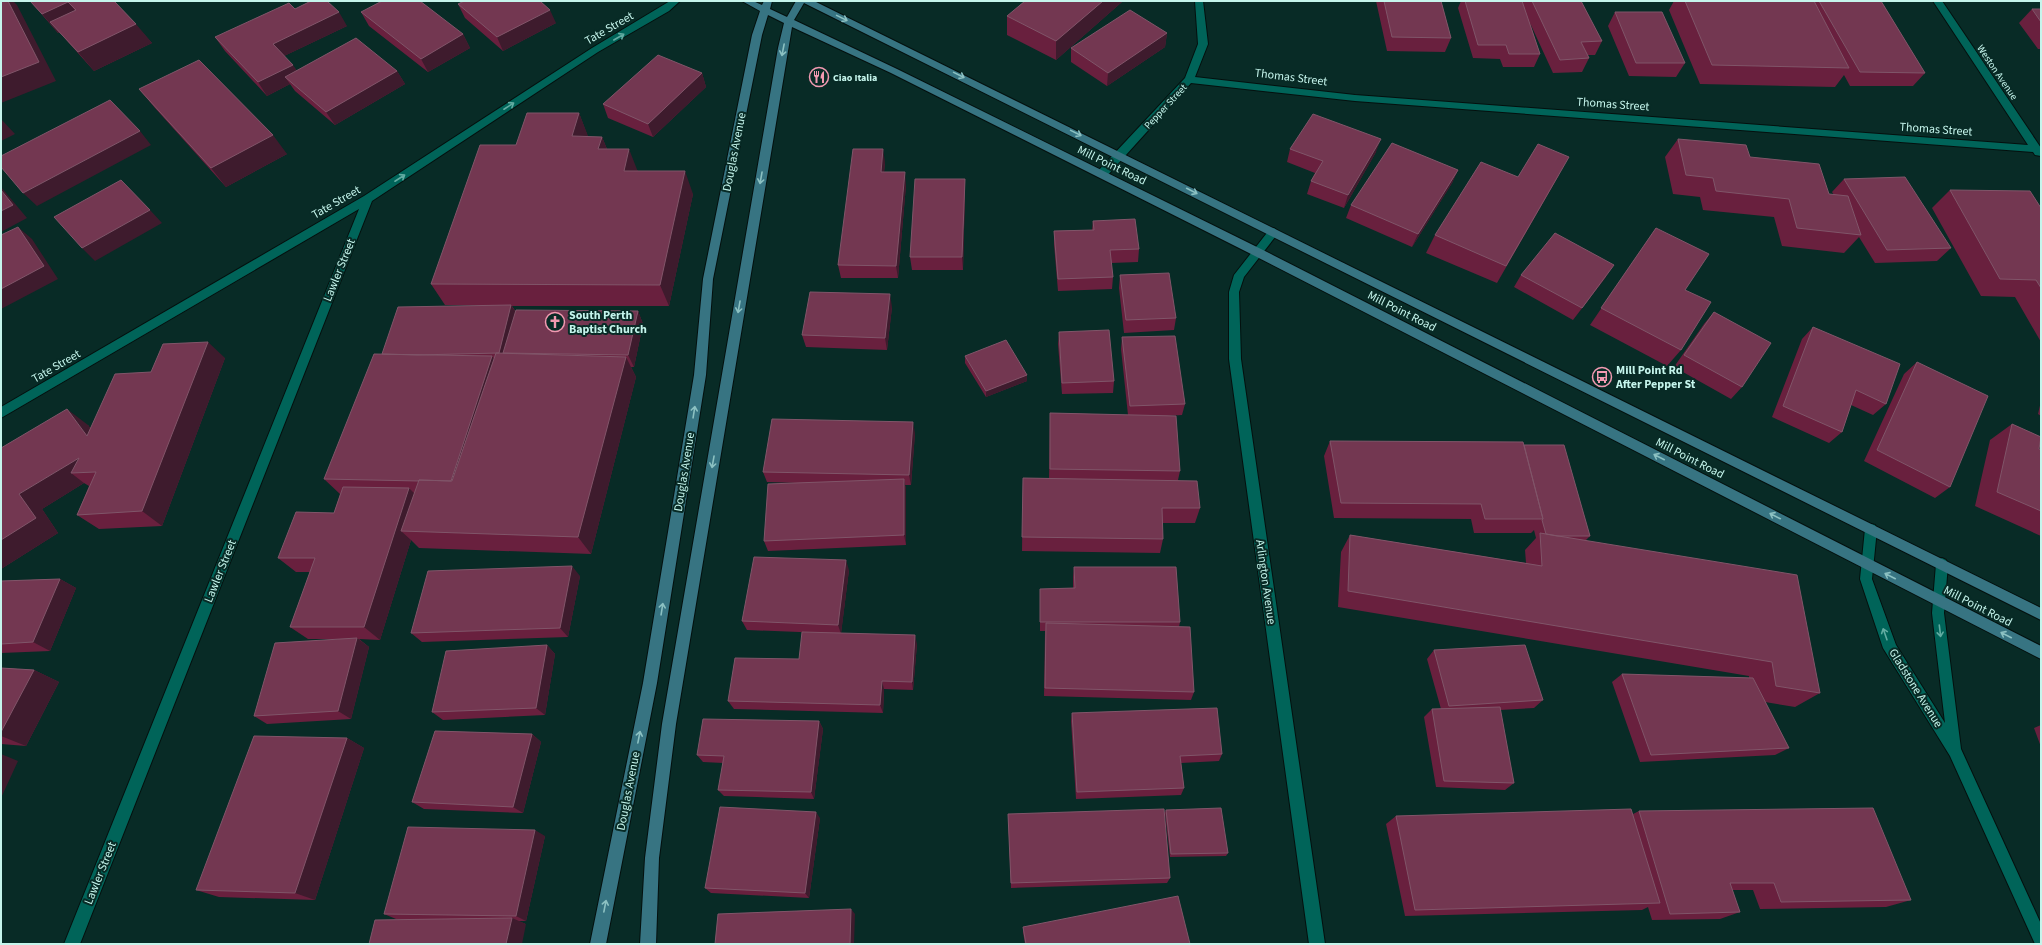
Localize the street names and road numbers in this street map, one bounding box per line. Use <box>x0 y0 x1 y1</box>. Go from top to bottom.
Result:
street label: Tate Street <box>582 8 637 49</box>
street label: Weston Avenue <box>1974 42 2021 103</box>
street label: Thomas Street <box>1254 65 1328 90</box>
street label: Pepper Street <box>1141 81 1191 132</box>
street label: Thomas Street <box>1576 93 1650 116</box>
street label: Douglas Avenue <box>719 111 750 193</box>
street label: Thomas Street <box>1899 118 1973 141</box>
street label: Mill Point Road <box>1074 141 1149 190</box>
street label: Tate Street <box>309 182 364 223</box>
street label: Lawler Street <box>319 236 360 304</box>
street label: Mill Point Road <box>1365 287 1439 336</box>
street label: Tate Street <box>29 346 84 387</box>
street label: Douglas Avenue <box>670 431 699 513</box>
street label: Mill Point Road <box>1653 434 1727 483</box>
street label: Lawler Street <box>200 537 241 605</box>
street label: Arlington Avenue <box>1251 538 1280 626</box>
street label: Mill Point Road <box>1941 582 2015 631</box>
street label: Gladstone Avenue <box>1884 645 1947 731</box>
street label: Douglas Avenue <box>613 750 644 832</box>
street label: Lawler Street <box>80 839 121 907</box>

